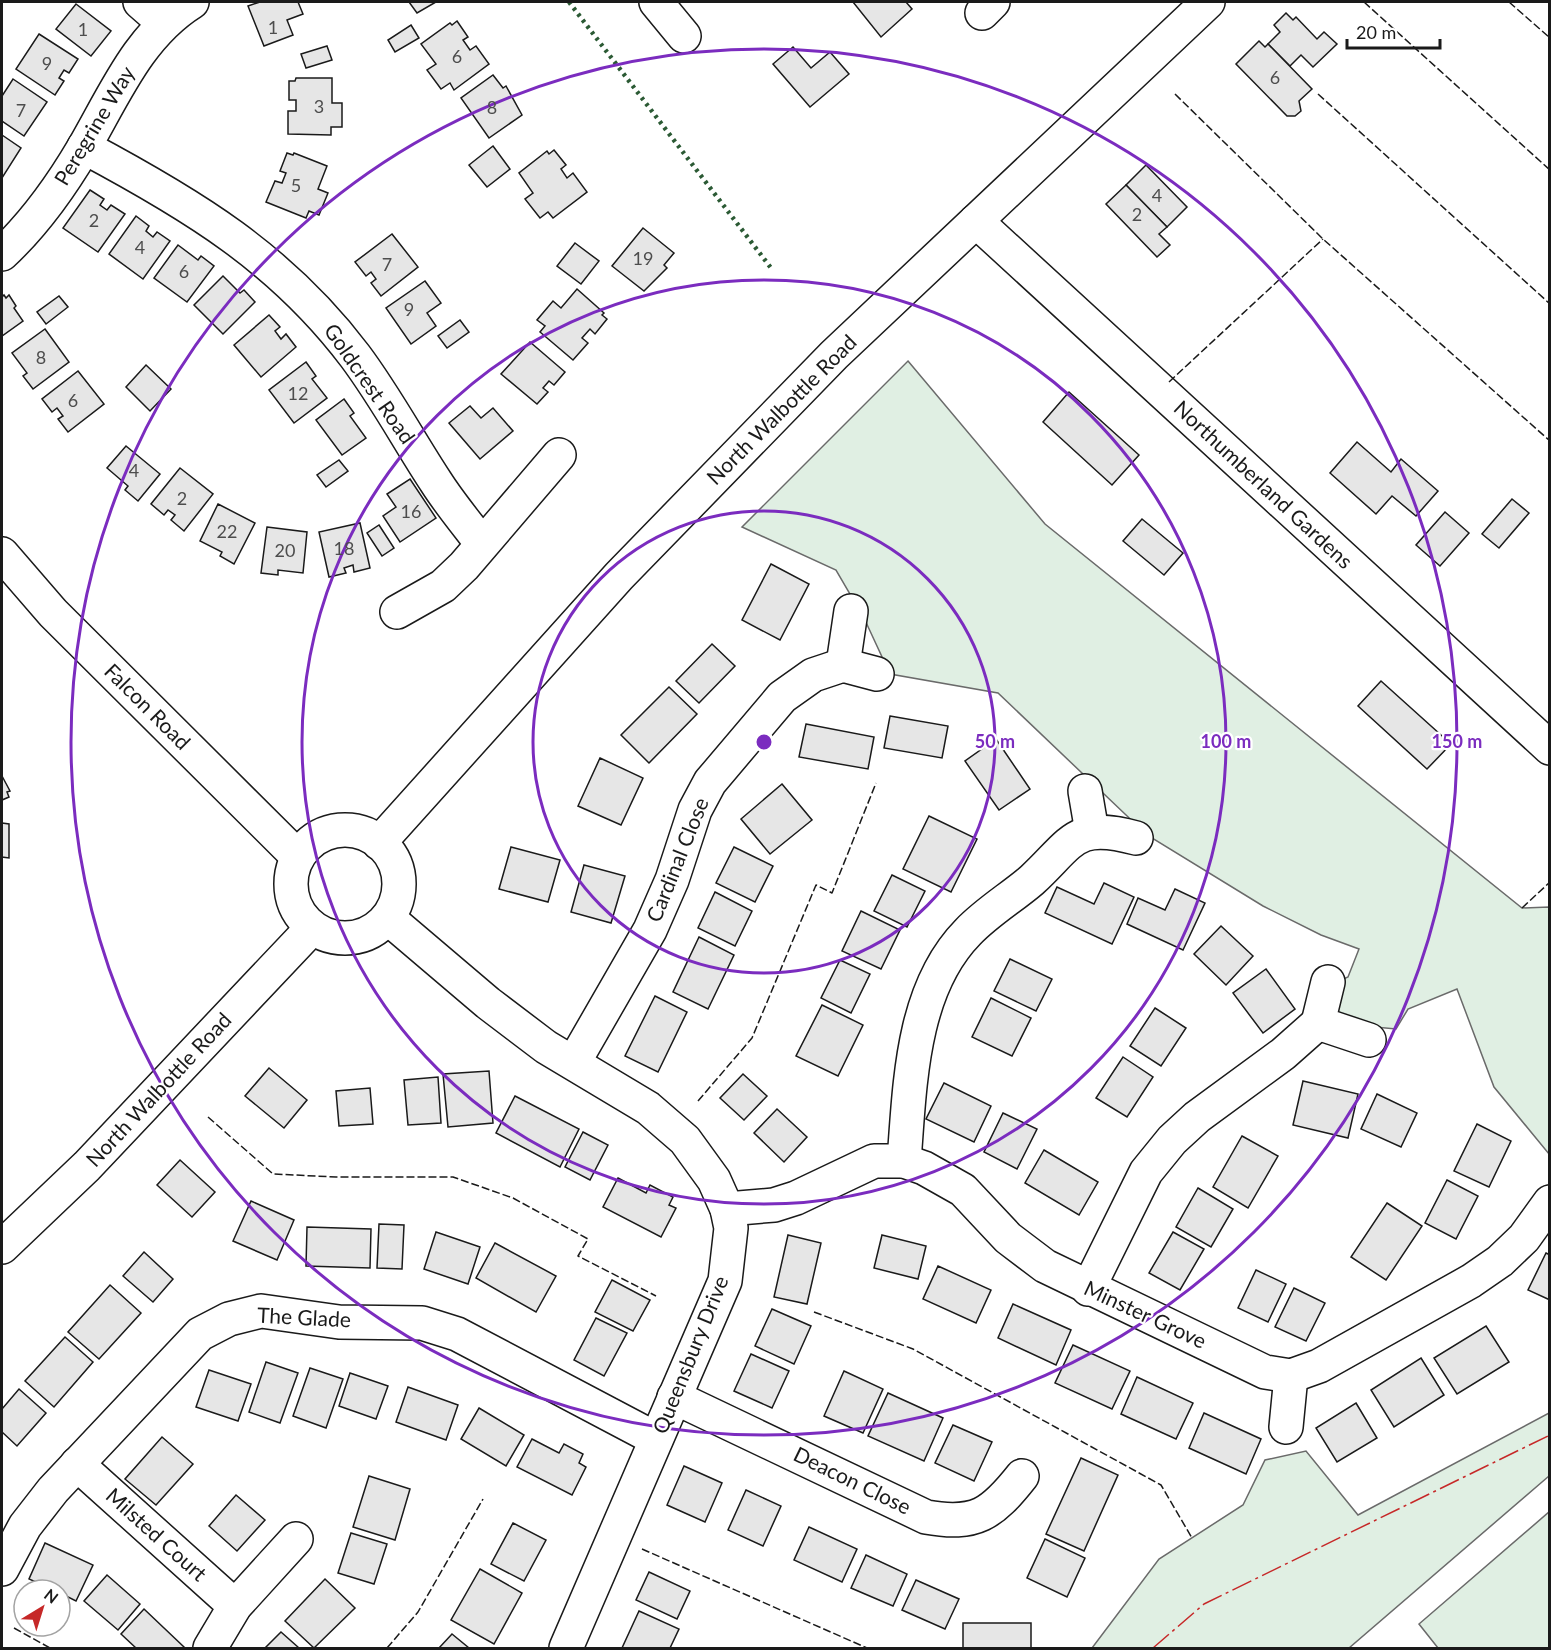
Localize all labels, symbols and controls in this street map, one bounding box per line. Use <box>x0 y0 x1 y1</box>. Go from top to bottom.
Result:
scale bar <box>1347 12 1440 50</box>
house number: 1 <box>268 16 278 38</box>
house number: 1 <box>78 18 88 40</box>
text: 20 m <box>1356 21 1396 43</box>
house number: 6 <box>452 45 462 67</box>
house number: 9 <box>42 52 52 74</box>
street label: Peregrine Way <box>48 61 139 189</box>
house number: 6 <box>1270 66 1280 88</box>
house number: 3 <box>314 95 324 117</box>
house number: 8 <box>487 96 497 118</box>
house number: 7 <box>16 99 26 121</box>
house number: 5 <box>291 174 301 196</box>
house number: 4 <box>1152 184 1162 206</box>
house number: 2 <box>1132 203 1142 225</box>
house number: 2 <box>89 209 99 231</box>
house number: 4 <box>135 236 145 258</box>
house number: 19 <box>633 247 653 269</box>
house number: 7 <box>382 253 392 275</box>
house number: 6 <box>179 260 189 282</box>
house number: 9 <box>404 298 414 320</box>
street label: Goldcrest Road <box>320 318 421 448</box>
street label: North Walbottle Road <box>701 329 861 489</box>
house number: 8 <box>36 346 46 368</box>
house number: 12 <box>288 382 308 404</box>
house number: 6 <box>68 389 78 411</box>
street label: Northumberland Gardens <box>1170 395 1358 573</box>
house number: 4 <box>129 459 139 481</box>
house number: 2 <box>177 487 187 509</box>
house number: 16 <box>401 500 421 522</box>
house number: 22 <box>217 520 237 542</box>
house number: 18 <box>334 537 354 559</box>
house number: 20 <box>275 539 295 561</box>
street label: Falcon Road <box>100 658 196 754</box>
text: 50 m <box>975 730 1015 752</box>
text: 100 m <box>1201 730 1251 752</box>
text: 150 m <box>1432 730 1482 752</box>
centre of rings <box>754 732 774 752</box>
street label: Cardinal Close <box>640 794 713 925</box>
street label: North Walbottle Road <box>80 1007 236 1171</box>
street label: Queensbury Drive <box>647 1272 733 1437</box>
street label: Minster Grove <box>1081 1274 1211 1353</box>
street label: The Glade <box>257 1302 352 1331</box>
street label: Deacon Close <box>790 1441 915 1519</box>
street label: Milsted Court <box>102 1482 213 1586</box>
north arrow <box>12 1578 72 1638</box>
text: N <box>41 1585 62 1607</box>

